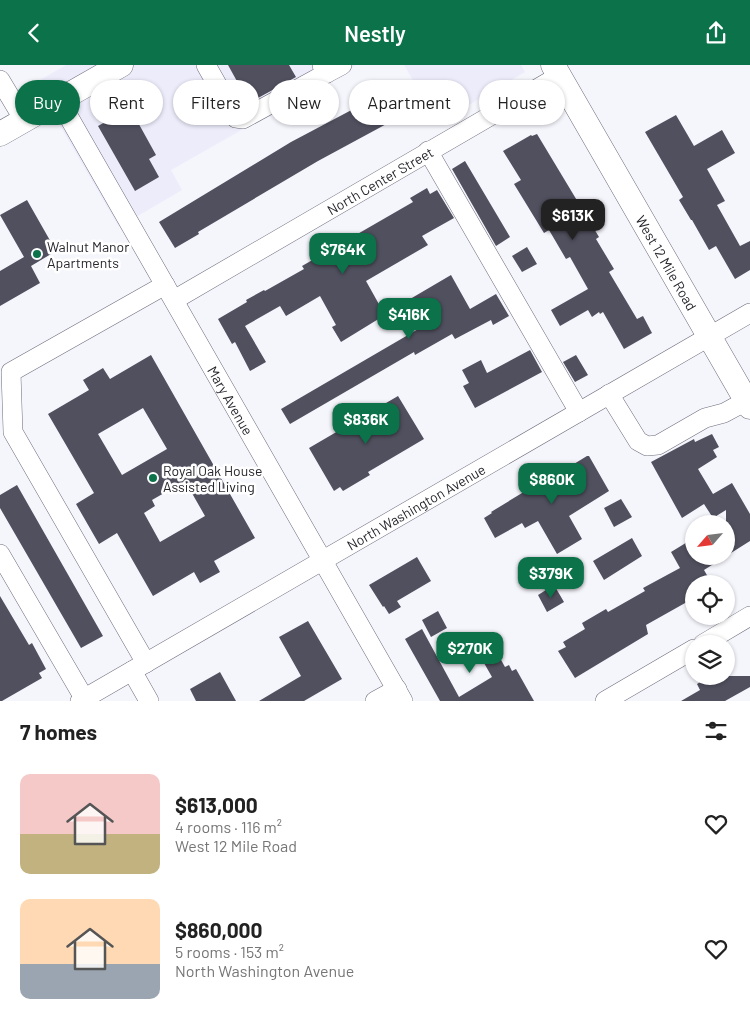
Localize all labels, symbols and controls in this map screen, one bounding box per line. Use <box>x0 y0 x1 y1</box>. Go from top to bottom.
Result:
icon: back <box>20 19 48 47</box>
icon: share <box>702 19 730 47</box>
text: Nestly <box>344 20 406 46</box>
chip: Buy <box>15 80 80 125</box>
chip: Rent <box>90 80 163 125</box>
chip: Filters <box>173 80 259 125</box>
chip: New <box>269 80 339 125</box>
chip: Apartment <box>349 80 469 125</box>
chip: House <box>479 80 565 125</box>
street label: North Center Street <box>324 143 436 218</box>
pin: $613K <box>538 199 608 241</box>
text: $613K <box>552 205 594 224</box>
street label: West 12 Mile Road <box>633 212 701 313</box>
pin: $764K <box>308 233 378 275</box>
place label: Walnut Manor Apartments <box>47 238 129 271</box>
text: $764K <box>320 239 366 258</box>
marker: Walnut Manor Apartments <box>31 248 43 260</box>
pin: $416K <box>374 297 444 340</box>
text: $416K <box>388 304 430 323</box>
street label: Mary Avenue <box>205 363 257 438</box>
pin: $836K <box>331 403 401 445</box>
text: $836K <box>343 409 389 428</box>
street label: North Washington Avenue <box>344 460 488 553</box>
place label: Royal Oak House Assisted Living <box>163 462 262 495</box>
pin: $860K <box>517 463 587 505</box>
text: $860K <box>529 469 575 488</box>
marker: Royal Oak House Assisted Living <box>147 472 159 484</box>
north arrow <box>685 515 735 565</box>
map controls <box>685 515 735 685</box>
pin: $379K <box>516 557 586 599</box>
text: $379K <box>529 563 573 582</box>
button: locate <box>685 575 735 625</box>
pin: $270K <box>435 631 505 674</box>
button: layers <box>685 635 735 685</box>
text: $270K <box>447 638 493 657</box>
icon: filters <box>702 717 730 745</box>
text: 7 homes <box>20 719 97 744</box>
text: $613,000 <box>175 792 258 817</box>
icon: home <box>60 794 120 854</box>
icon: heart <box>702 810 730 838</box>
text: 4 rooms · 116 m² <box>175 817 282 836</box>
text: West 12 Mile Road <box>175 836 297 855</box>
text: $860,000 <box>175 917 263 942</box>
icon: home <box>60 919 120 979</box>
icon: heart <box>702 935 730 963</box>
text: 5 rooms · 153 m² <box>175 942 284 961</box>
text: North Washington Avenue <box>175 961 354 980</box>

